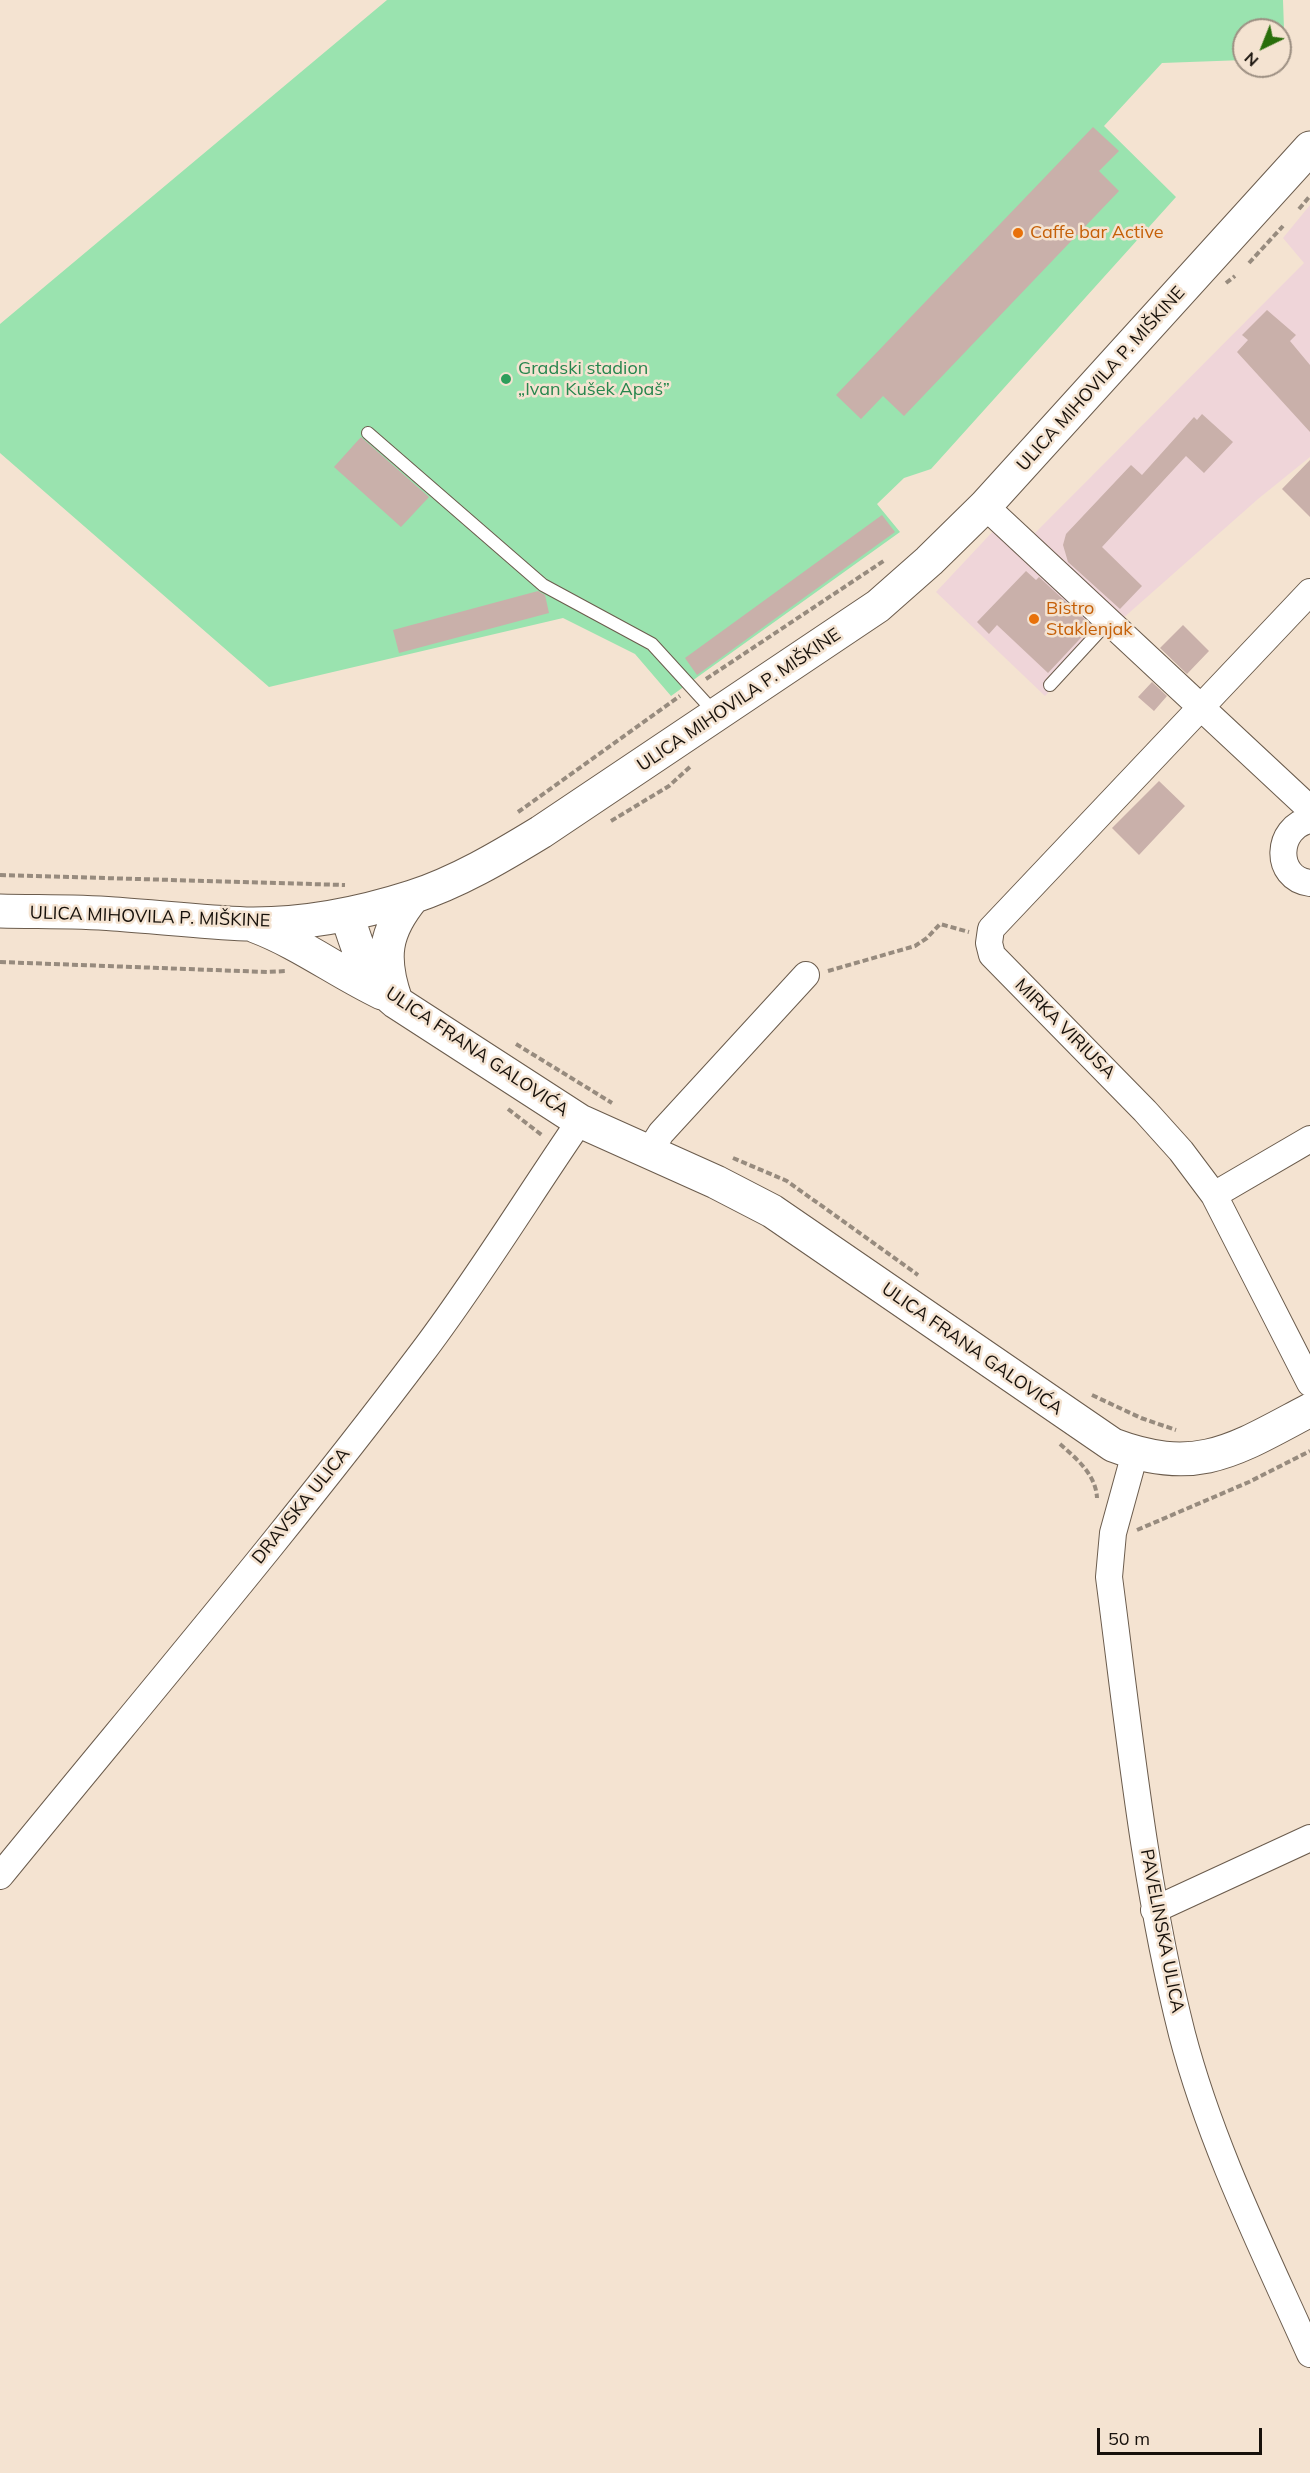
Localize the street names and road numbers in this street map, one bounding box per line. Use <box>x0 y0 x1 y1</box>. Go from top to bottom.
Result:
street label: ULICA MIHOVILA P. MIŠKINE <box>1012 282 1190 476</box>
street label: ULICA MIHOVILA P. MIŠKINE <box>633 624 845 776</box>
street label: ULICA MIHOVILA P. MIŠKINE <box>29 902 271 932</box>
street label: MIRKA VIRIUSA <box>1010 974 1120 1084</box>
street label: ULICA FRANA GALOVIĆA <box>381 983 573 1121</box>
street label: ULICA FRANA GALOVIĆA <box>877 1278 1067 1420</box>
street label: DRAVSKA ULICA <box>248 1444 354 1568</box>
street label: PAVELINSKA ULICA <box>1136 1847 1188 2015</box>

